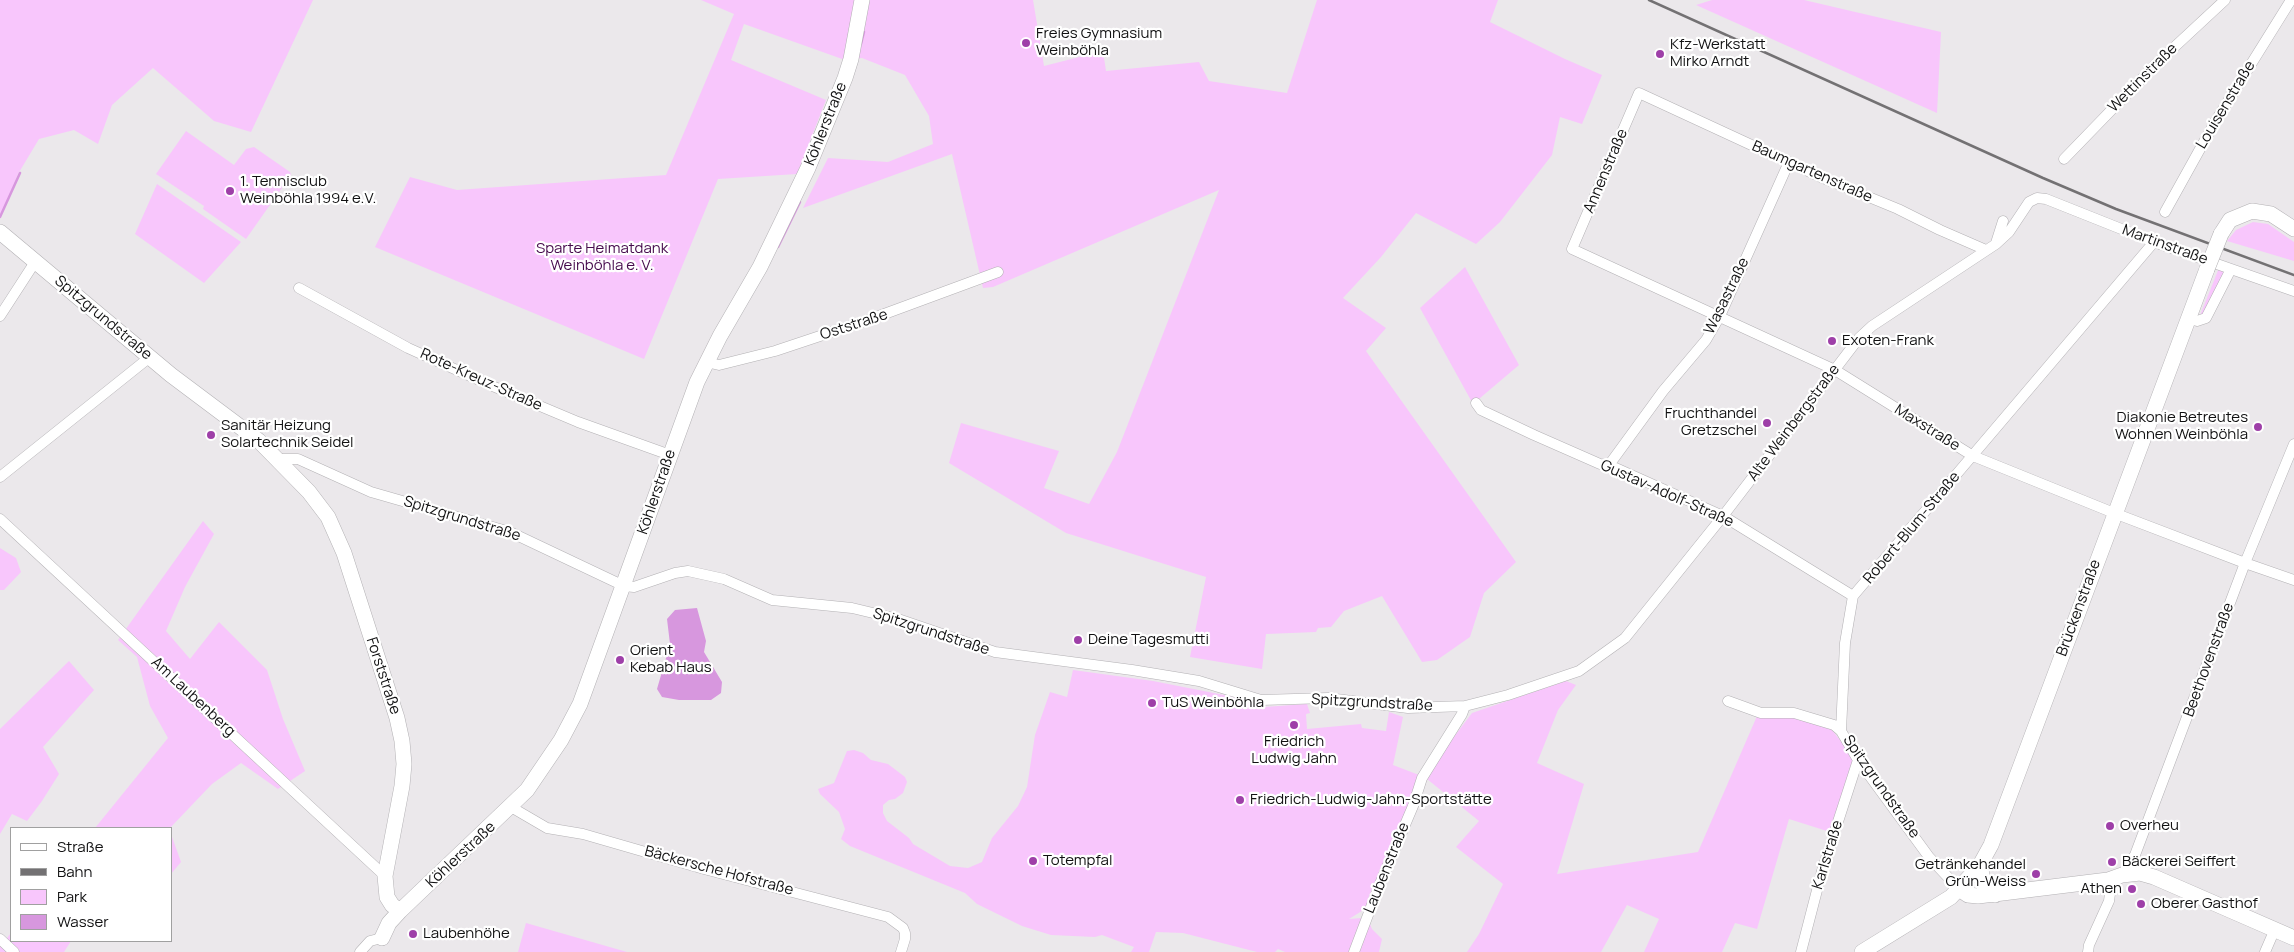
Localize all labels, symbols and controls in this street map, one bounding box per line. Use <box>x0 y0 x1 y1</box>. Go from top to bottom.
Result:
place label: Freies Gymnasium Weinböhla <box>1036 25 1162 60</box>
place label: Kfz-Werkstatt Mirko Arndt <box>1670 36 1766 71</box>
marker: Freies Gymnasium Weinböhla <box>1020 37 1032 49</box>
street label: Wettinstraße <box>2105 40 2181 116</box>
marker: Kfz-Werkstatt Mirko Arndt <box>1654 48 1666 60</box>
street label: Louisenstraße <box>2193 58 2259 152</box>
street label: Köhlerstraße <box>801 80 851 168</box>
street label: Annenstraße <box>1580 126 1632 216</box>
street label: Baumgartenstraße <box>1749 137 1875 207</box>
place label: 1. Tennisclub Weinböhla 1994 e.V. <box>240 173 376 208</box>
marker: 1. Tennisclub Weinböhla 1994 e.V. <box>224 185 236 197</box>
street label: Martinstraße <box>2120 221 2210 269</box>
park label: Sparte Heimatdank Weinböhla e. V. <box>536 240 668 275</box>
street label: Wasastraße <box>1701 255 1753 337</box>
street label: Spitzgrundstraße <box>51 272 155 364</box>
street label: Oststraße <box>818 306 890 344</box>
place label: Exoten-Frank <box>1842 332 1934 350</box>
marker: Exoten-Frank <box>1826 335 1838 347</box>
street label: Rote-Kreuz-Straße <box>417 345 545 415</box>
street label: Alte Weinbergstraße <box>1744 361 1844 485</box>
street label: Maxstraße <box>1891 401 1963 455</box>
place label: Fruchthandel Gretzschel <box>1665 405 1757 440</box>
place label: Diakonie Betreutes Wohnen Weinböhla <box>2115 409 2248 444</box>
place label: Sanitär Heizung Solartechnik Seidel <box>221 417 354 452</box>
marker: Fruchthandel Gretzschel <box>1761 417 1773 429</box>
marker: Diakonie Betreutes Wohnen Weinböhla <box>2252 421 2264 433</box>
marker: Sanitär Heizung Solartechnik Seidel <box>205 429 217 441</box>
street label: Köhlerstraße <box>634 447 680 537</box>
street label: Gustav-Adolf-Straße <box>1598 457 1736 531</box>
street label: Robert-Blum-Straße <box>1860 468 1964 588</box>
street label: Spitzgrundstraße <box>401 493 523 545</box>
street label: Brückenstraße <box>2053 557 2105 659</box>
street label: Beethovenstraße <box>2180 601 2238 719</box>
street label: Spitzgrundstraße <box>870 605 992 659</box>
place label: Deine Tagesmutti <box>1088 631 1209 649</box>
marker: Deine Tagesmutti <box>1072 634 1084 646</box>
street label: Forststraße <box>362 635 404 717</box>
place label: Orient Kebab Haus <box>630 642 712 677</box>
street label: Am Laubenberg <box>147 654 239 740</box>
marker: Orient Kebab Haus <box>614 654 626 666</box>
street label: Spitzgrundstraße <box>1311 691 1433 715</box>
place label: TuS Weinböhla <box>1162 694 1264 712</box>
marker: TuS Weinböhla <box>1146 697 1158 709</box>
marker: Friedrich Ludwig Jahn <box>1288 719 1300 731</box>
street label: Spitzgrundstraße <box>1839 732 1923 842</box>
place label: Friedrich Ludwig Jahn <box>1251 733 1337 768</box>
place label: Friedrich-Ludwig-Jahn-Sportstätte <box>1250 791 1492 809</box>
marker: Friedrich-Ludwig-Jahn-Sportstätte <box>1234 794 1246 806</box>
place label: Overheu <box>2120 817 2179 835</box>
street label: Köhlerstraße <box>422 818 500 892</box>
street label: Karlstraße <box>1809 818 1847 892</box>
street label: Laubenstraße <box>1361 820 1413 916</box>
marker: Overheu <box>2104 820 2116 832</box>
legend <box>10 827 172 942</box>
text: Straße <box>57 836 103 857</box>
street label: Bäckersche Hofstraße <box>643 842 795 900</box>
place label: Totempfal <box>1043 852 1112 870</box>
place label: Bäckerei Seiffert <box>2122 853 2236 871</box>
marker: Totempfal <box>1027 855 1039 867</box>
place label: Getränkehandel Grün-Weiss <box>1915 856 2026 891</box>
marker: Bäckerei Seiffert <box>2106 856 2118 868</box>
text: Bahn <box>57 861 92 882</box>
marker: Getränkehandel Grün-Weiss <box>2030 868 2042 880</box>
place label: Athen <box>2080 880 2122 898</box>
marker: Athen <box>2126 883 2138 895</box>
text: Park <box>57 886 87 907</box>
place label: Oberer Gasthof <box>2151 895 2258 913</box>
marker: Oberer Gasthof <box>2135 898 2147 910</box>
text: Wasser <box>57 911 109 932</box>
place label: Laubenhöhe <box>423 925 510 943</box>
marker: Laubenhöhe <box>407 928 419 940</box>

